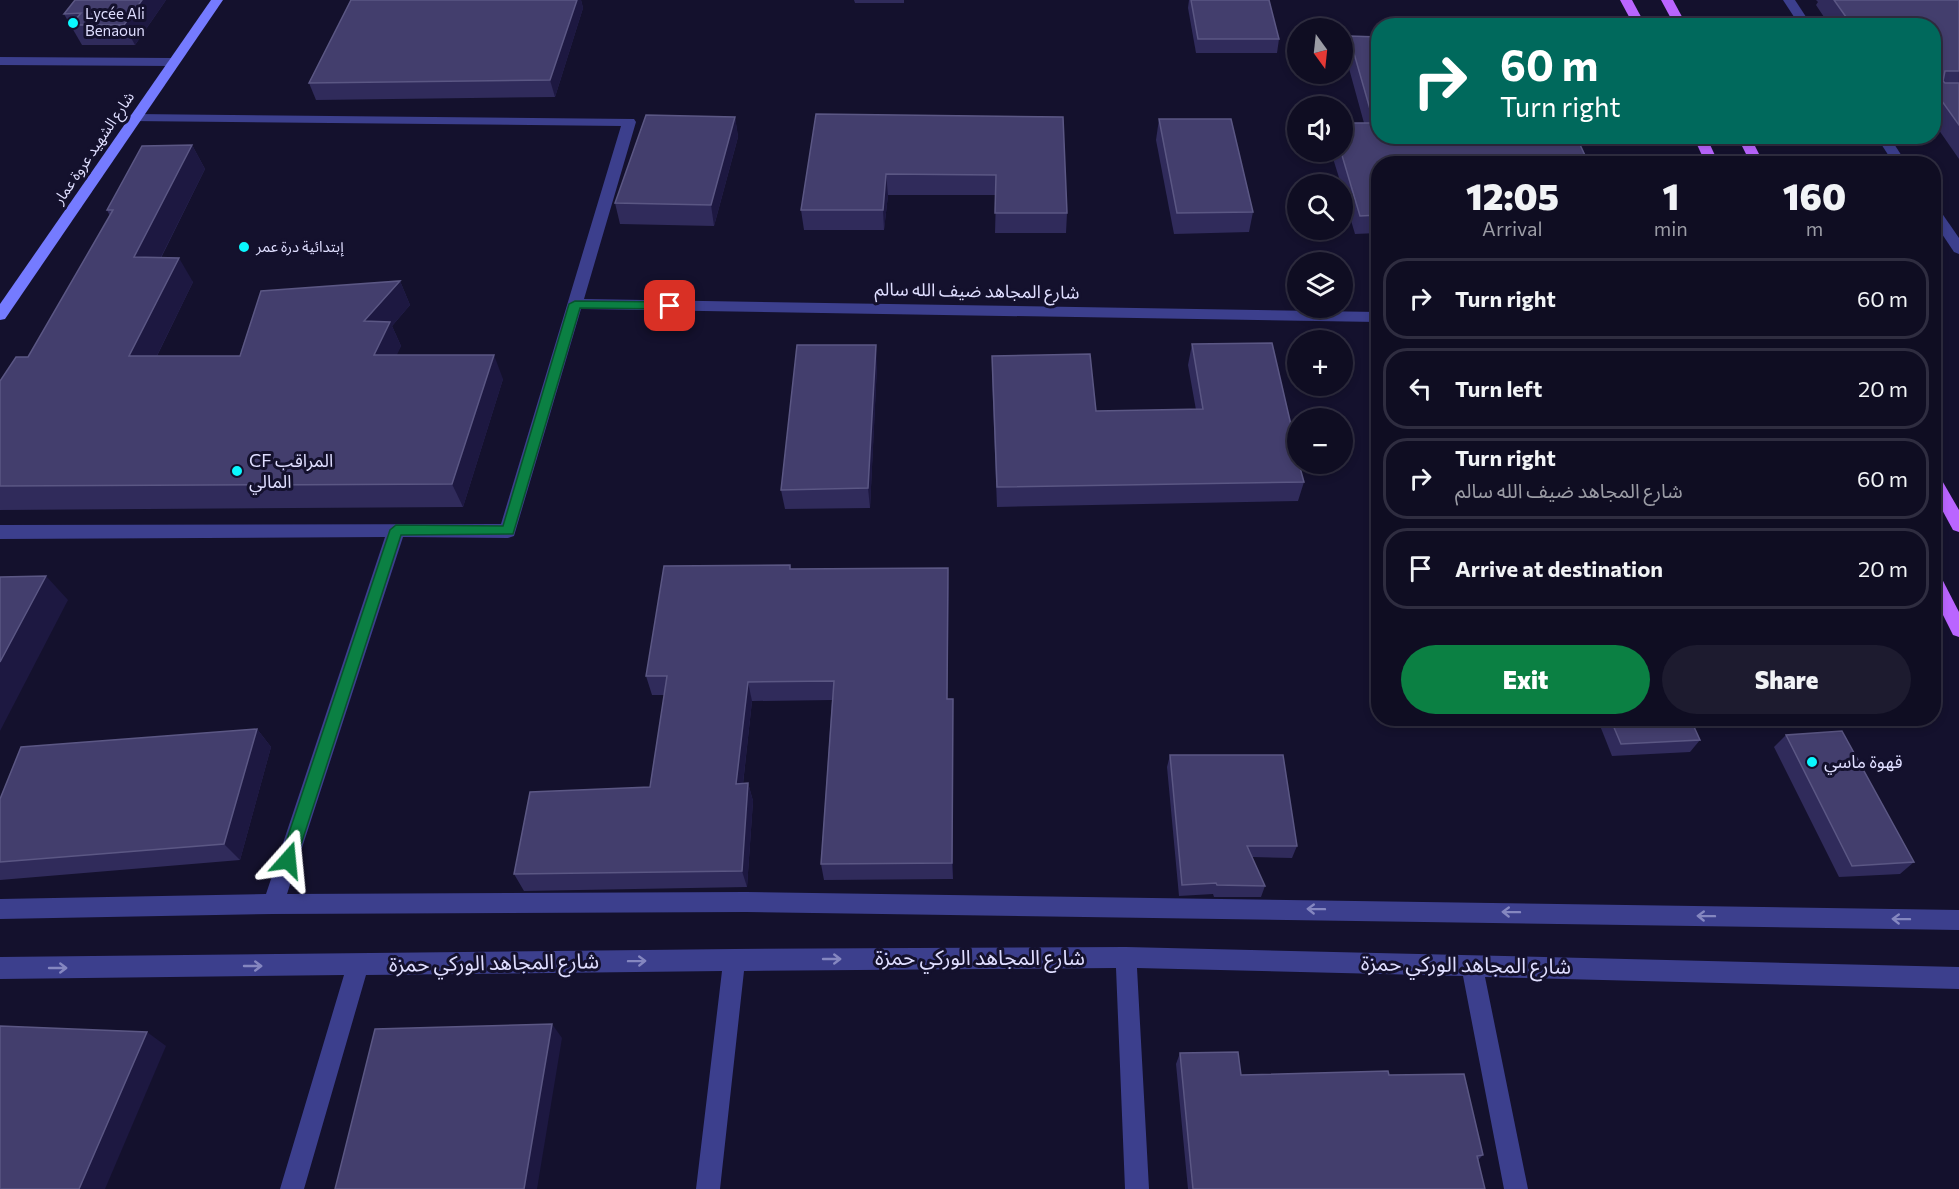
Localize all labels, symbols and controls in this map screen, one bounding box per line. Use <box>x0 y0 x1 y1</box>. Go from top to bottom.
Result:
place label: Lycée Ali Benaoun <box>85 4 145 39</box>
marker: Lycée Ali Benaoun <box>66 16 80 30</box>
north arrow <box>1287 18 1353 84</box>
map controls <box>1287 18 1353 474</box>
text: 60 m <box>1500 38 1599 90</box>
icon: right <box>1401 42 1479 120</box>
street label: شارع الشهيد عروة عمار <box>48 88 141 210</box>
text: Turn right <box>1500 90 1620 123</box>
button: sound <box>1287 96 1353 162</box>
text: 12:05 <box>1466 173 1559 217</box>
text: 1 <box>1662 173 1679 217</box>
text: 160 <box>1783 173 1846 217</box>
button: search <box>1287 174 1353 240</box>
text: Arrival <box>1482 216 1543 240</box>
text: min <box>1654 216 1688 240</box>
text: m <box>1806 216 1823 240</box>
place label: إبتدائية درة عمر <box>255 237 344 257</box>
marker: إبتدائية درة عمر <box>237 240 251 254</box>
button: layers <box>1287 252 1353 318</box>
street label: شارع المجاهد ضيف الله سالم <box>874 277 1080 307</box>
pin <box>644 280 695 331</box>
icon: right <box>1404 282 1437 315</box>
text: Turn right <box>1455 285 1556 312</box>
text: 60 m <box>1857 285 1908 312</box>
icon: arrive <box>653 289 686 322</box>
button: + <box>1287 330 1353 396</box>
icon: left <box>1404 372 1437 405</box>
text: Turn left <box>1455 375 1542 402</box>
text: 20 m <box>1858 375 1908 402</box>
button: − <box>1287 408 1353 474</box>
text: Turn right <box>1455 444 1556 471</box>
place label: CF المراقب المالي <box>249 449 333 495</box>
icon: right <box>1404 462 1437 495</box>
marker: CF المراقب المالي <box>230 464 244 478</box>
text: 60 m <box>1857 465 1908 492</box>
text: شارع المجاهد ضيف الله سالم <box>1455 478 1683 502</box>
icon: arrive <box>1404 552 1437 585</box>
text: Arrive at destination <box>1455 555 1663 582</box>
text: 20 m <box>1858 555 1908 582</box>
button: Exit <box>1401 645 1650 714</box>
button: Share <box>1662 645 1911 714</box>
place label: قهوة ماسي <box>1824 750 1902 775</box>
marker: قهوة ماسي <box>1805 755 1819 769</box>
position arrow <box>256 828 320 892</box>
one-way arrow <box>1306 903 1326 915</box>
one-way arrow <box>1501 907 1521 918</box>
one-way arrow <box>1696 910 1716 922</box>
one-way arrow <box>1891 913 1911 925</box>
street label: شارع المجاهد الوركي حمزة <box>875 944 1085 974</box>
street label: شارع المجاهد الوركي حمزة <box>389 947 599 981</box>
street label: شارع المجاهد الوركي حمزة <box>1361 949 1571 983</box>
one-way arrow <box>822 953 842 965</box>
one-way arrow <box>627 955 647 967</box>
one-way arrow <box>243 960 263 972</box>
one-way arrow <box>48 962 68 973</box>

